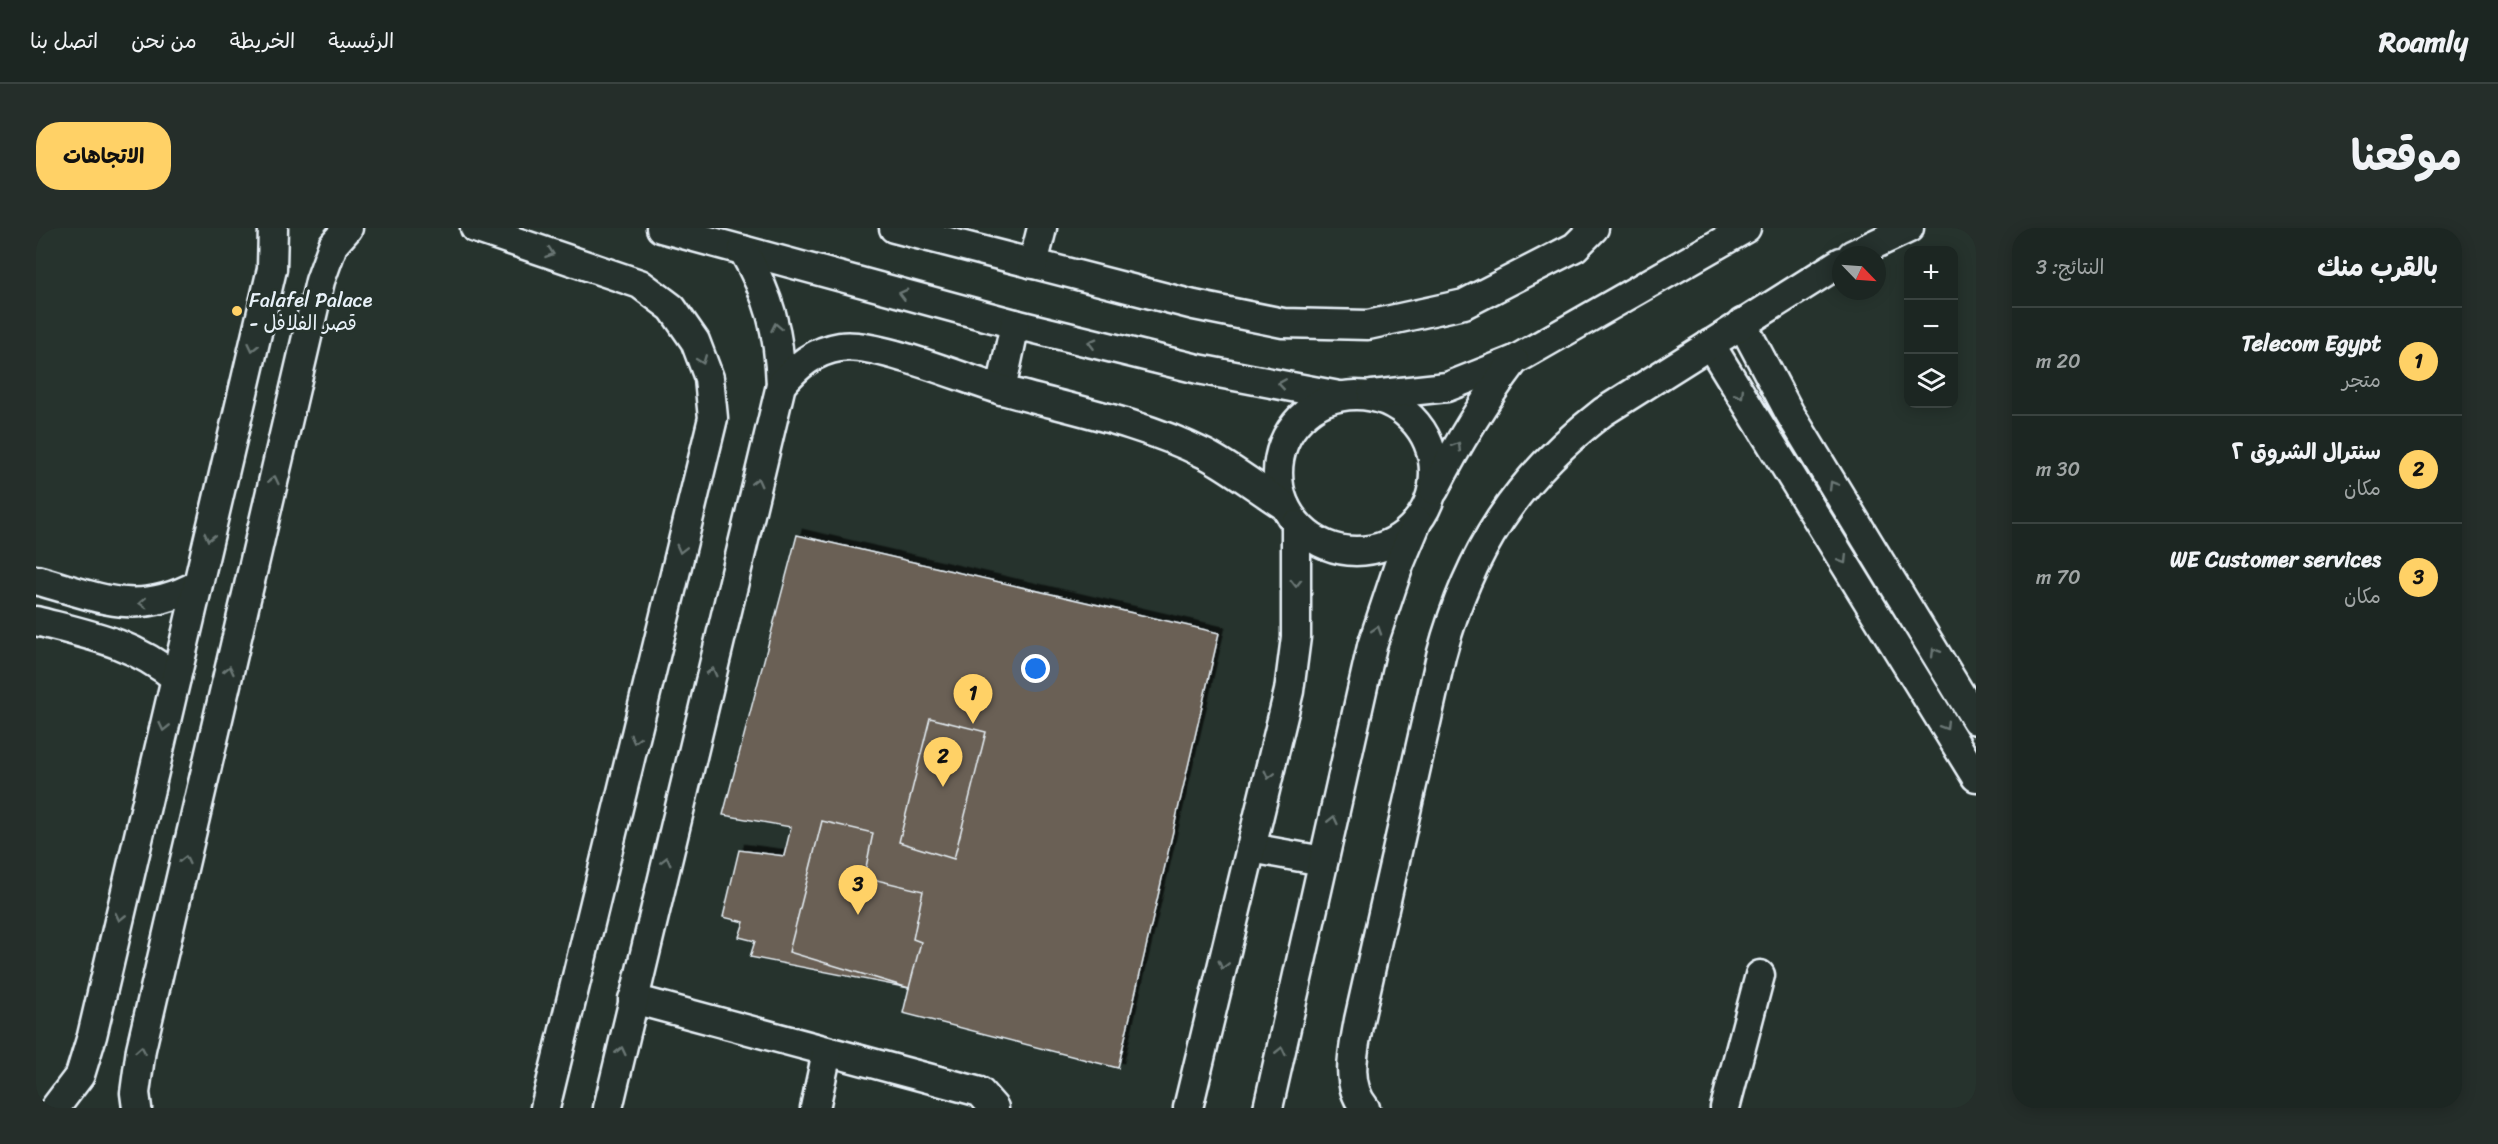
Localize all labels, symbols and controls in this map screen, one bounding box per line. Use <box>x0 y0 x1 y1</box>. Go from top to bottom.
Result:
text: Roamly <box>2379 17 2468 66</box>
text: اتصل بنا <box>30 22 98 60</box>
text: من نحن <box>131 22 197 60</box>
text: الخريطة <box>230 22 295 60</box>
text: الرئيسية <box>328 22 394 60</box>
text: موقعنا <box>2351 119 2462 193</box>
button: الاتجاهات <box>36 122 171 190</box>
text: بالقرب منك <box>2317 244 2438 290</box>
one-way arrow <box>544 246 555 259</box>
north arrow <box>1832 246 1886 300</box>
map controls <box>1904 246 1958 408</box>
button: + <box>1904 246 1958 300</box>
text: النتائج: 3 <box>2036 250 2104 285</box>
place label: Falafel Palace - قصر الفلافل <box>249 283 373 341</box>
one-way arrow <box>898 288 908 301</box>
button: − <box>1904 300 1958 354</box>
marker: Falafel Palace - قصر الفلافل <box>230 304 244 318</box>
one-way arrow <box>770 322 783 332</box>
text: Telecom Egypt <box>2241 324 2381 363</box>
one-way arrow <box>1087 338 1097 351</box>
one-way arrow <box>248 342 261 352</box>
text: 20 m <box>2036 344 2081 379</box>
text: 1 <box>2414 344 2423 379</box>
one-way arrow <box>695 353 707 364</box>
button: layers <box>1904 354 1958 408</box>
text: متجر <box>2342 363 2381 398</box>
one-way arrow <box>1277 379 1287 391</box>
one-way arrow <box>1733 388 1745 398</box>
text: سنترال الشروق ٢ <box>2231 432 2381 471</box>
one-way arrow <box>1449 442 1461 452</box>
text: 30 m <box>2036 452 2080 487</box>
text: 2 <box>2413 452 2424 487</box>
text: مكان <box>2344 471 2381 506</box>
one-way arrow <box>266 475 279 485</box>
one-way arrow <box>750 477 763 487</box>
one-way arrow <box>1829 481 1841 491</box>
one-way arrow <box>203 532 216 542</box>
text: WE Customer services <box>2170 540 2381 579</box>
one-way arrow <box>676 544 689 554</box>
one-way arrow <box>1835 554 1847 564</box>
text: 70 m <box>2036 560 2081 595</box>
text: 3 <box>2413 560 2424 595</box>
one-way arrow <box>1290 579 1302 588</box>
text: مكان <box>2344 579 2381 614</box>
one-way arrow <box>138 597 147 610</box>
one-way arrow <box>1370 625 1382 636</box>
one-way arrow <box>1930 648 1942 658</box>
your location <box>1021 654 1050 683</box>
one-way arrow <box>222 665 235 675</box>
one-way arrow <box>704 667 717 677</box>
pin: 1 <box>954 674 992 724</box>
one-way arrow <box>1937 720 1949 730</box>
one-way arrow <box>159 722 172 732</box>
one-way arrow <box>630 734 643 744</box>
pin: 2 <box>924 738 962 787</box>
one-way arrow <box>1263 770 1276 780</box>
one-way arrow <box>1325 815 1338 825</box>
one-way arrow <box>178 855 191 865</box>
one-way arrow <box>659 856 672 866</box>
pin: 3 <box>838 866 878 915</box>
one-way arrow <box>114 912 127 922</box>
one-way arrow <box>1217 960 1230 970</box>
one-way arrow <box>134 1045 147 1055</box>
one-way arrow <box>613 1046 626 1056</box>
one-way arrow <box>1274 1046 1287 1056</box>

